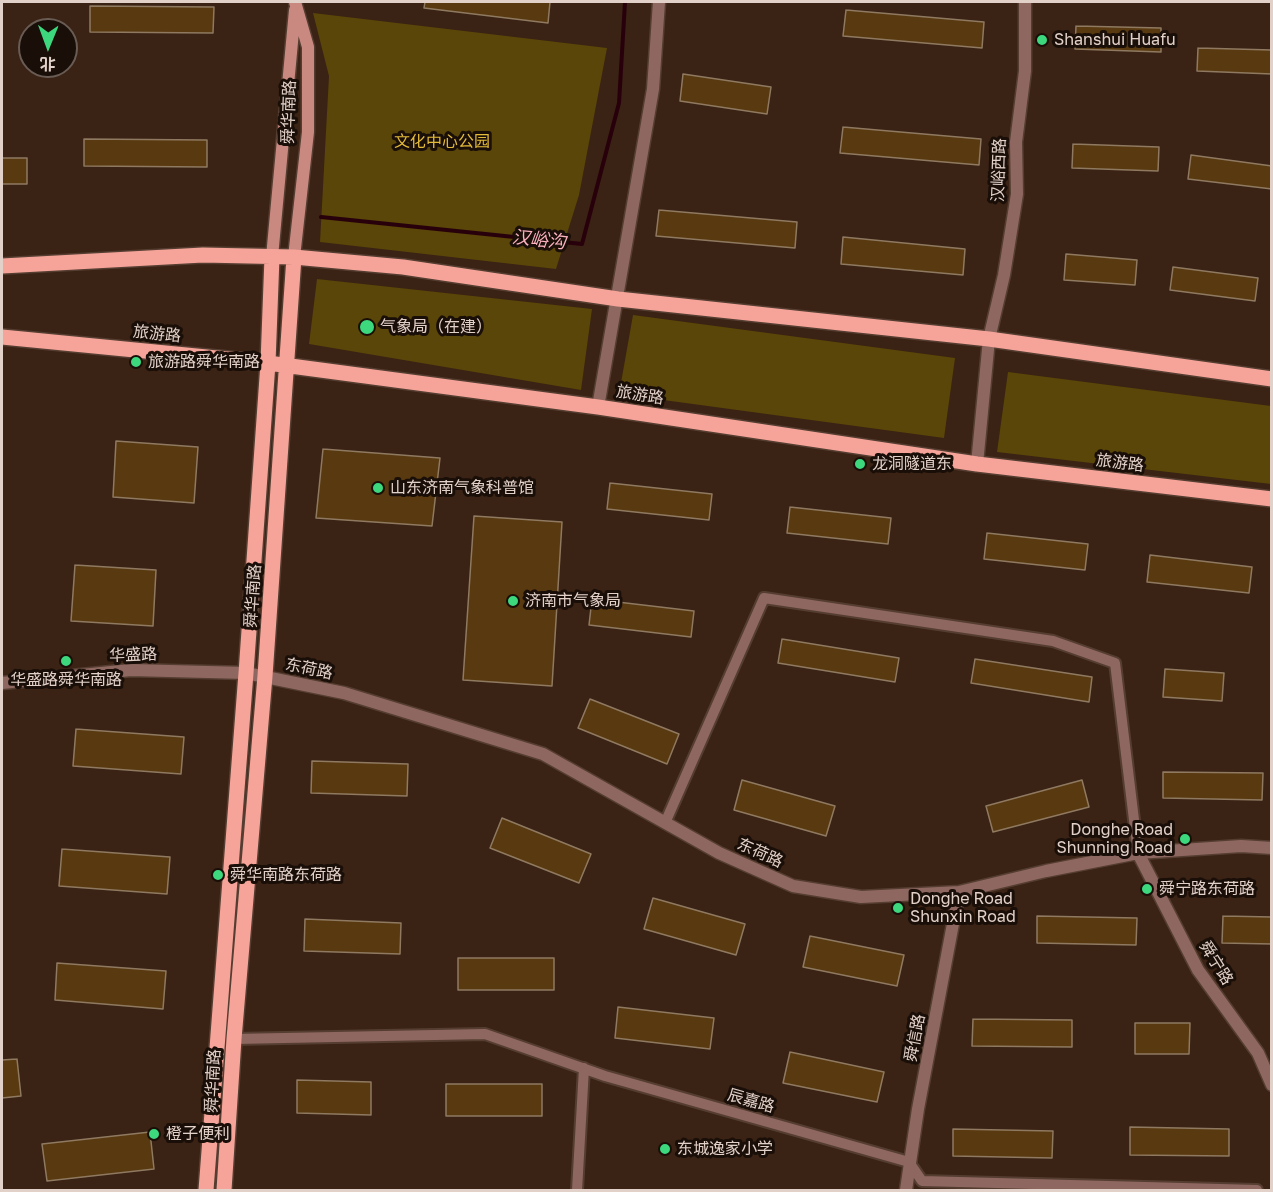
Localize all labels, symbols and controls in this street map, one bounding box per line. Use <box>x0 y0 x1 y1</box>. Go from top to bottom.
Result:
north arrow <box>18 18 78 78</box>
place label: Shanshui Huafu <box>1054 30 1176 50</box>
marker: Shanshui Huafu <box>1035 33 1049 47</box>
text: 北 <box>40 54 56 74</box>
street label: 舜华南路 <box>278 80 300 144</box>
park label: 文化中心公园 <box>394 132 490 152</box>
street label: 汉峪西路 <box>988 138 1010 202</box>
water label: 汉峪沟 <box>511 226 567 254</box>
place label: 气象局（在建） <box>380 317 492 337</box>
marker: 气象局（在建） <box>358 318 376 336</box>
street label: 旅游路 <box>132 322 182 346</box>
place label: 旅游路舜华南路 <box>148 352 260 372</box>
marker: 旅游路舜华南路 <box>129 355 143 369</box>
street label: 旅游路 <box>615 382 665 408</box>
street label: 旅游路 <box>1095 451 1145 475</box>
place label: 龙洞隧道东 <box>872 454 952 474</box>
marker: 龙洞隧道东 <box>853 457 867 471</box>
place label: 山东济南气象科普馆 <box>390 478 534 498</box>
marker: 山东济南气象科普馆 <box>371 481 385 495</box>
street label: 舜华南路 <box>241 563 265 629</box>
place label: 济南市气象局 <box>525 591 621 611</box>
marker: 济南市气象局 <box>506 594 520 608</box>
street label: 华盛路 <box>109 645 157 665</box>
marker: 华盛路舜华南路 <box>59 654 73 668</box>
street label: 东荷路 <box>284 655 334 683</box>
place label: 华盛路舜华南路 <box>10 670 122 690</box>
place label: Donghe Road Shunning Road <box>1056 820 1173 858</box>
marker: Donghe Road Shunning Road <box>1178 832 1192 846</box>
street label: 东荷路 <box>734 834 786 872</box>
place label: 舜华南路东荷路 <box>230 865 342 885</box>
marker: 舜华南路东荷路 <box>211 868 225 882</box>
place label: 舜宁路东荷路 <box>1159 879 1255 899</box>
marker: 舜宁路东荷路 <box>1140 882 1154 896</box>
place label: Donghe Road Shunxin Road <box>910 889 1016 927</box>
marker: Donghe Road Shunxin Road <box>891 901 905 915</box>
street label: 舜宁路 <box>1195 938 1237 988</box>
street label: 舜信路 <box>901 1013 929 1063</box>
street label: 舜华南路 <box>202 1049 224 1113</box>
street label: 辰嘉路 <box>725 1085 777 1117</box>
place label: 橙子便利 <box>166 1124 230 1144</box>
marker: 橙子便利 <box>147 1127 161 1141</box>
place label: 东城逸家小学 <box>677 1139 773 1159</box>
marker: 东城逸家小学 <box>658 1142 672 1156</box>

